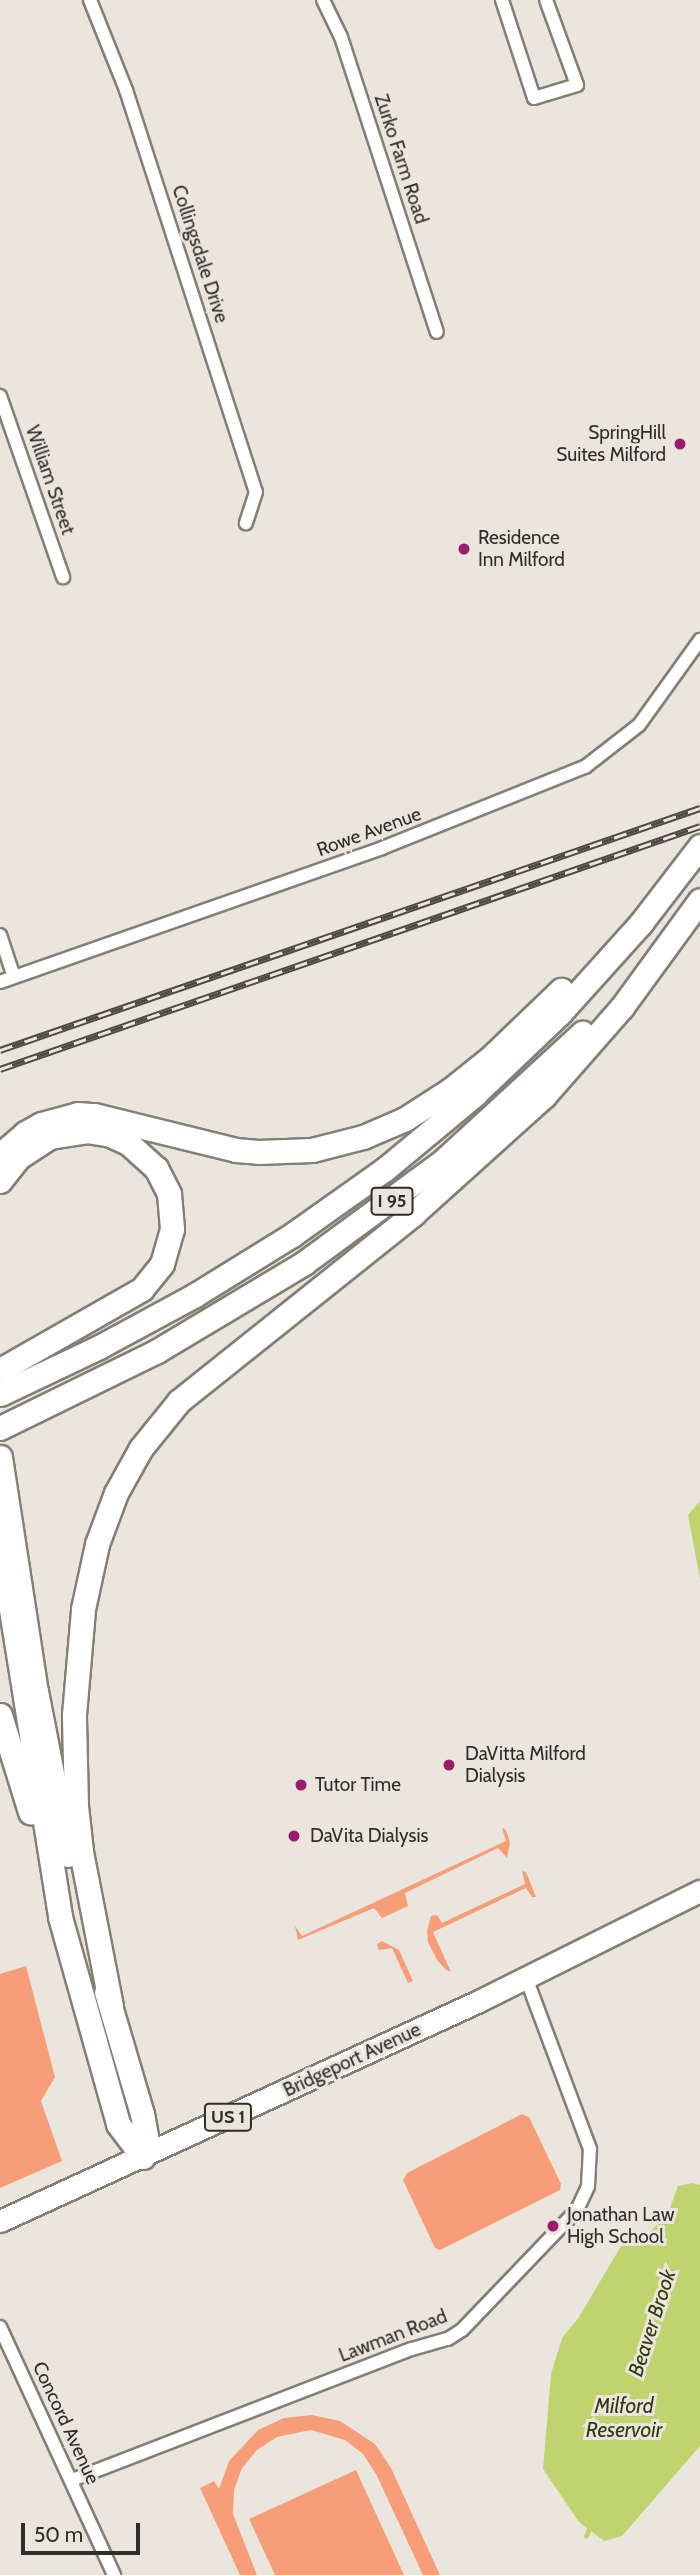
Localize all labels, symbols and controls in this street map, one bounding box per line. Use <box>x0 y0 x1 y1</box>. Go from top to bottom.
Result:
street label: Zurko Farm Road <box>369 91 433 227</box>
street label: Collingsdale Drive <box>167 182 233 326</box>
street label: William Street <box>21 422 79 538</box>
place label: SpringHill Suites Milford <box>556 422 666 466</box>
marker: SpringHill Suites Milford <box>672 436 688 452</box>
place label: Residence Inn Milford <box>478 527 565 571</box>
marker: Residence Inn Milford <box>456 541 472 557</box>
street label: Rowe Avenue <box>314 803 424 861</box>
road number: I 95 <box>369 1186 415 1216</box>
place label: DaVitta Milford Dialysis <box>465 1743 586 1787</box>
marker: DaVitta Milford Dialysis <box>439 1755 459 1775</box>
place label: Tutor Time <box>315 1774 401 1796</box>
marker: Tutor Time <box>293 1777 309 1793</box>
place label: DaVita Dialysis <box>310 1825 428 1847</box>
marker: DaVita Dialysis <box>284 1826 304 1846</box>
street label: Bridgeport Avenue <box>280 2018 424 2102</box>
road number: US 1 <box>204 2102 252 2132</box>
place label: Jonathan Law High School <box>567 2204 674 2248</box>
marker: Jonathan Law High School <box>545 2218 561 2234</box>
water label: Beaver Brook <box>623 2266 681 2380</box>
street label: Lawman Road <box>336 2305 450 2367</box>
street label: Concord Avenue <box>28 2358 104 2488</box>
water label: Milford Reservoir <box>586 2393 662 2443</box>
scale bar <box>24 2508 144 2552</box>
text: 50 m <box>34 2522 83 2547</box>

